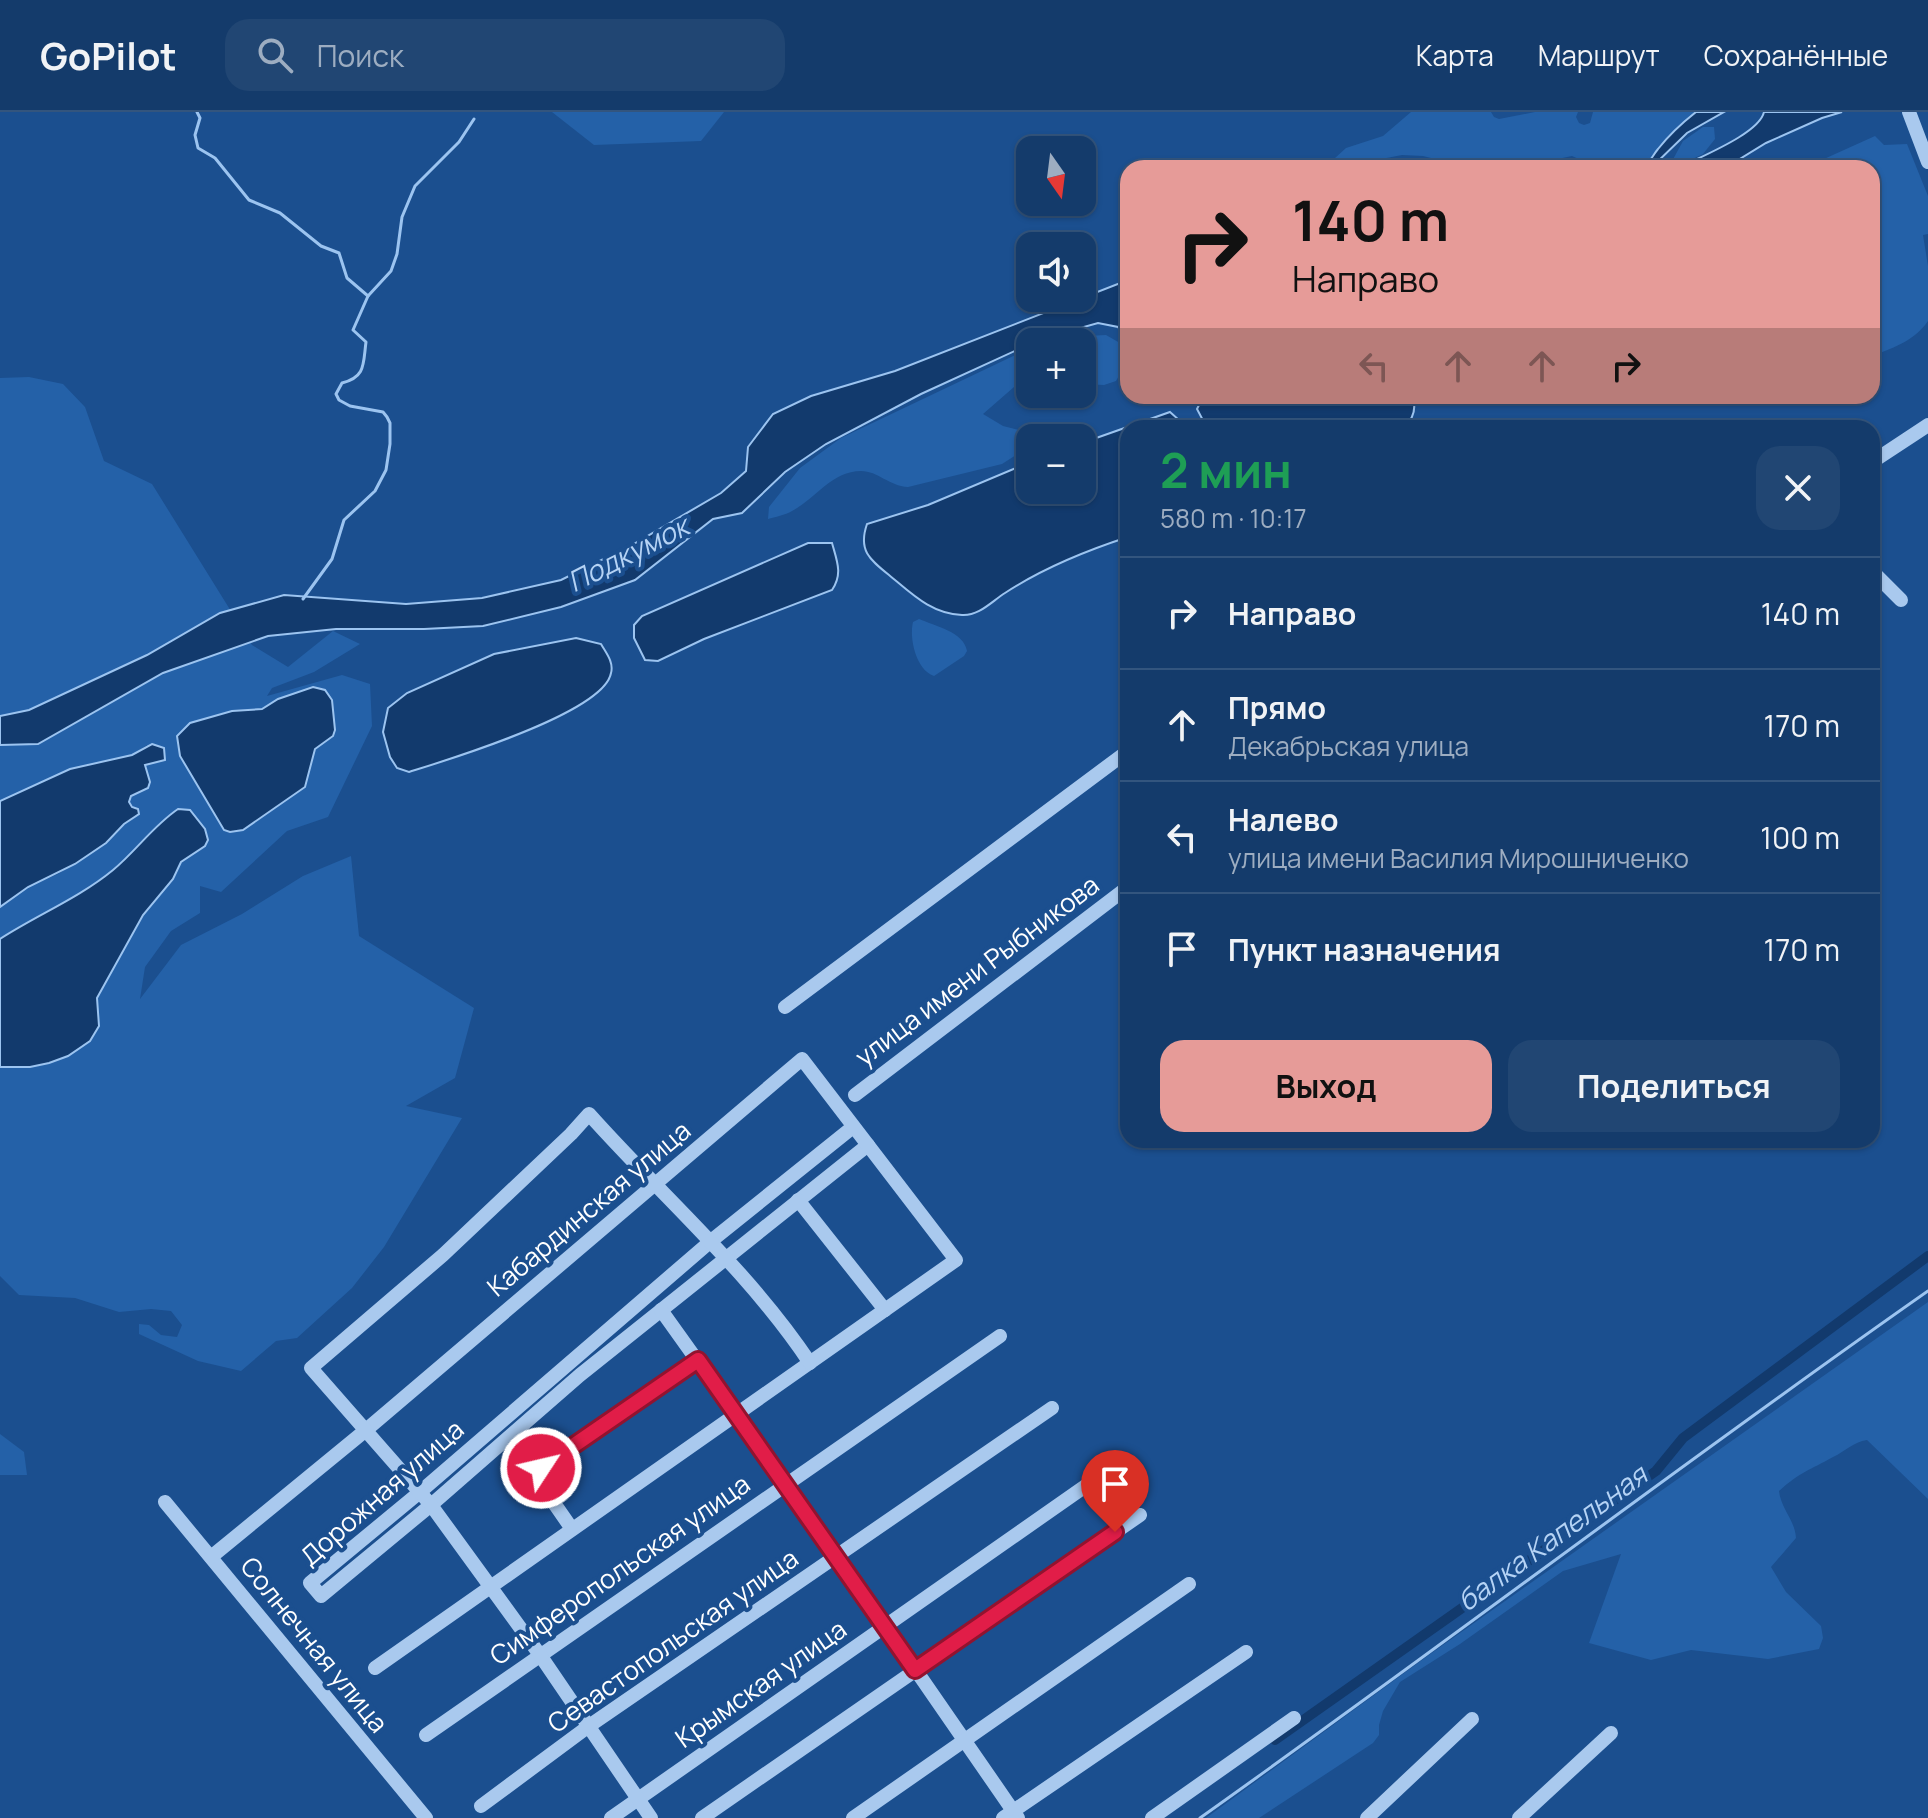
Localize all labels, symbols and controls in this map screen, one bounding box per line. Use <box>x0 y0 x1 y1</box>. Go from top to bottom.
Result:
search box <box>225 19 785 91</box>
text: GoPilot <box>40 29 177 81</box>
icon: search <box>253 33 297 77</box>
text: Поиск <box>317 35 404 76</box>
text: Карта <box>1416 36 1494 74</box>
text: Маршрут <box>1538 36 1660 74</box>
text: Сохранённые <box>1704 36 1888 74</box>
north arrow <box>1016 136 1096 216</box>
map controls <box>1016 136 1096 504</box>
text: 140 m <box>1292 181 1449 258</box>
icon: right <box>1160 192 1264 296</box>
button: sound <box>1016 232 1096 312</box>
text: Направо <box>1292 254 1439 303</box>
button: + <box>1016 328 1096 408</box>
icon: left <box>1352 344 1396 388</box>
icon: ahead <box>1436 344 1480 388</box>
icon: ahead <box>1520 344 1564 388</box>
icon: right <box>1604 344 1648 388</box>
button: − <box>1016 424 1096 504</box>
text: 2 мин <box>1160 437 1292 502</box>
button: close <box>1756 446 1840 530</box>
text: 580 m · 10:17 <box>1160 500 1306 536</box>
water label: Подкумок <box>560 505 698 600</box>
icon: right <box>1160 591 1204 635</box>
text: Направо <box>1228 593 1356 634</box>
text: 140 m <box>1761 593 1840 634</box>
text: Прямо <box>1228 687 1326 728</box>
icon: ahead <box>1160 703 1204 747</box>
text: 170 m <box>1763 705 1840 746</box>
text: Декабрьская улица <box>1228 728 1469 764</box>
text: Налево <box>1228 799 1338 840</box>
icon: left <box>1160 815 1204 859</box>
text: 100 m <box>1760 817 1840 858</box>
text: улица имени Василия Мирошниченко <box>1228 840 1689 876</box>
street label: улица имени Рыбникова <box>847 867 1106 1074</box>
icon: arrive <box>1160 927 1204 971</box>
text: Пункт назначения <box>1228 929 1501 970</box>
text: 170 m <box>1763 929 1840 970</box>
button: Выход <box>1160 1040 1492 1132</box>
button: Поделиться <box>1508 1040 1840 1132</box>
street label: Кабардинская улица <box>479 1112 698 1304</box>
street label: Дорожная улица <box>292 1411 471 1573</box>
position arrow <box>499 1426 583 1510</box>
pin <box>1081 1450 1149 1532</box>
water label: балка Капельная <box>1449 1454 1656 1619</box>
icon: arrive <box>1093 1462 1137 1506</box>
street label: Симферопольская улица <box>482 1466 757 1673</box>
street label: Севастопольская улица <box>540 1540 805 1740</box>
street label: Солнечная улица <box>233 1549 397 1740</box>
street label: Крымская улица <box>668 1611 853 1756</box>

